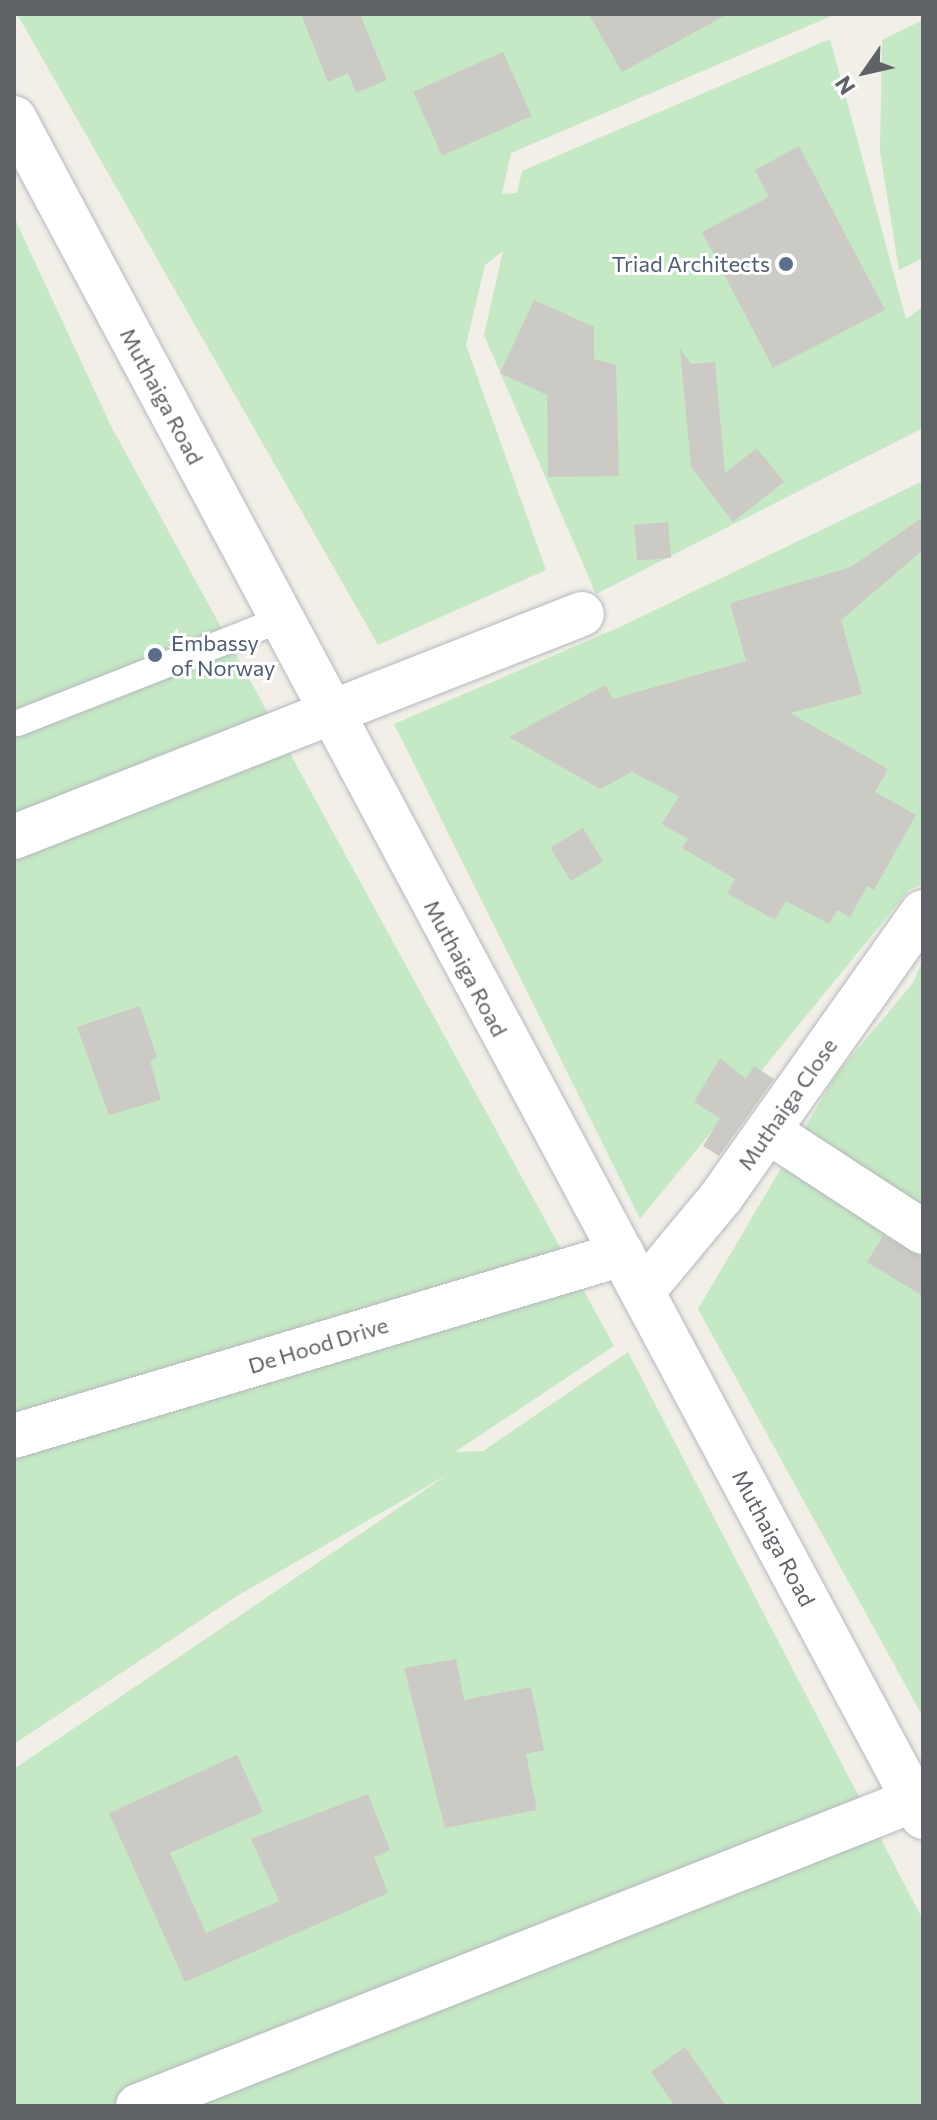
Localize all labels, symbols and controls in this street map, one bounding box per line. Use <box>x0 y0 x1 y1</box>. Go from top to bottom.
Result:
north arrow <box>825 32 905 112</box>
text: N <box>829 71 860 100</box>
place label: Triad Architects <box>612 251 770 277</box>
marker: Triad Architects <box>777 255 795 273</box>
street label: Muthaiga Road <box>115 323 209 469</box>
place label: Embassy of Norway <box>171 629 275 680</box>
marker: Embassy of Norway <box>146 646 164 664</box>
street label: Muthaiga Road <box>419 895 513 1041</box>
street label: Muthaiga Close <box>732 1033 842 1175</box>
street label: De Hood Drive <box>245 1311 391 1379</box>
street label: Muthaiga Road <box>727 1465 821 1611</box>

